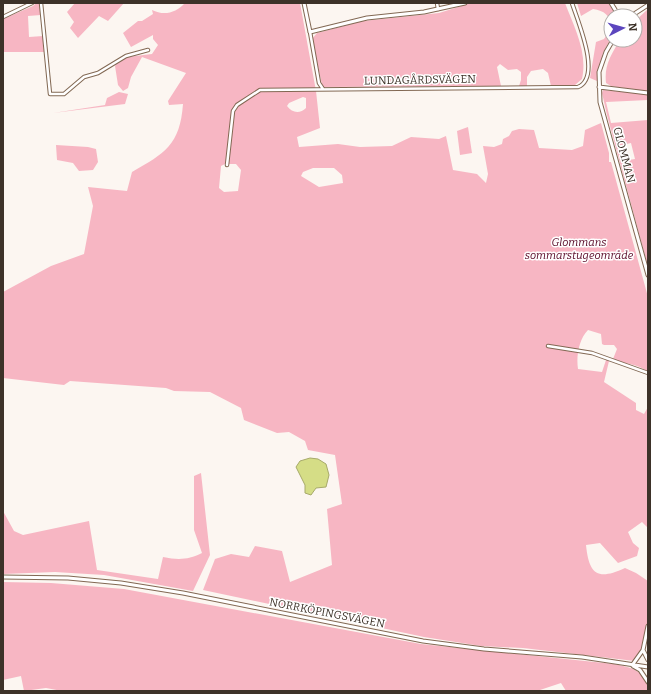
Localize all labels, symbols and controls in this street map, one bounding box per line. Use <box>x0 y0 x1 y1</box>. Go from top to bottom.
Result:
north arrow <box>603 8 643 48</box>
text: N <box>626 22 639 32</box>
street label: LUNDAGÅRDSVÄGEN <box>364 72 476 87</box>
street label: GLOMMAN <box>610 126 638 185</box>
park label: Glommans sommarstugeområde <box>525 236 634 262</box>
street label: NORRKÖPINGSVÄGEN <box>268 595 386 631</box>

